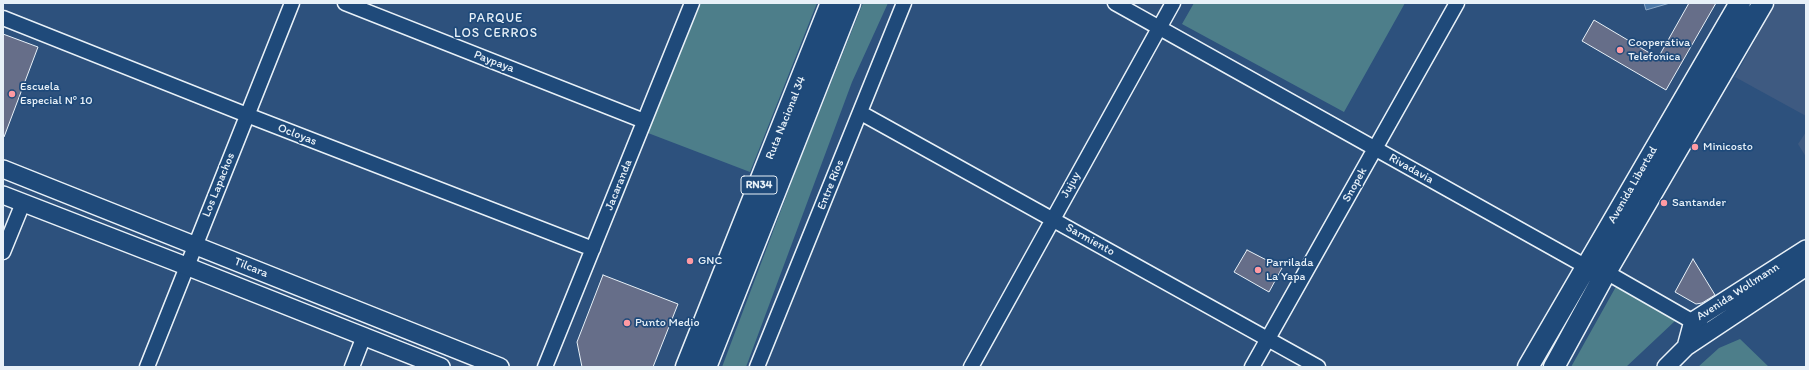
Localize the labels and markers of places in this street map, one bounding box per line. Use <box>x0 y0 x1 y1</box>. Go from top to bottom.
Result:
place label: Cooperativa Telefonica <box>1628 36 1690 64</box>
marker: Cooperativa Telefonica <box>1615 45 1625 55</box>
place label: Escuela Especial Nº 10 <box>20 80 93 108</box>
marker: Escuela Especial Nº 10 <box>7 89 17 99</box>
place label: Minicosto <box>1703 140 1753 154</box>
marker: Minicosto <box>1690 142 1700 152</box>
place label: Santander <box>1672 196 1726 210</box>
marker: Santander <box>1659 198 1669 208</box>
place label: GNC <box>698 254 722 268</box>
marker: GNC <box>685 256 695 266</box>
place label: Parrilada La Yapa <box>1266 256 1314 284</box>
marker: Parrilada La Yapa <box>1253 265 1263 275</box>
place label: Punto Medio <box>635 316 699 330</box>
marker: Punto Medio <box>622 318 632 328</box>

